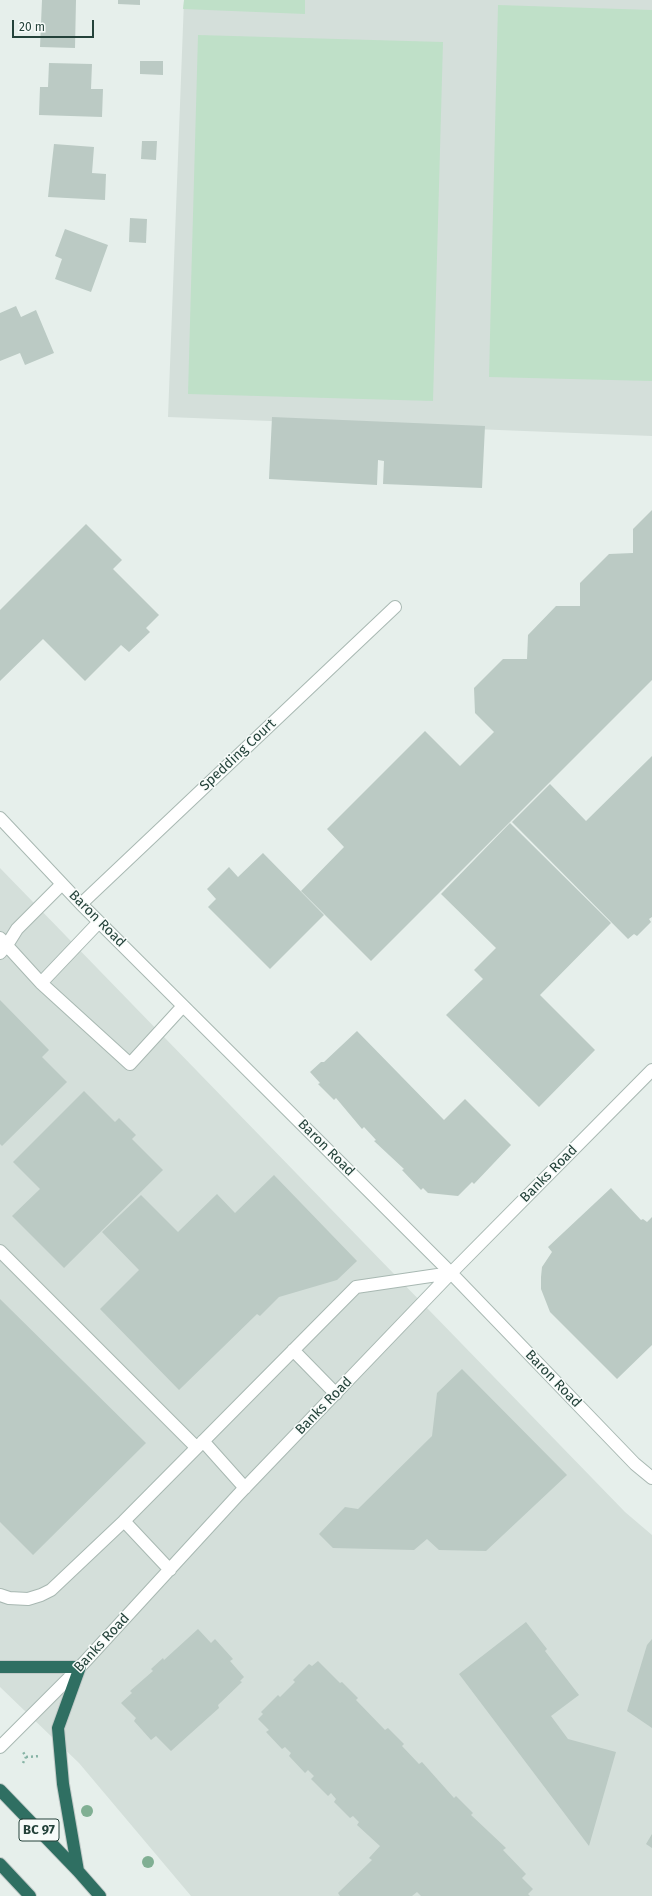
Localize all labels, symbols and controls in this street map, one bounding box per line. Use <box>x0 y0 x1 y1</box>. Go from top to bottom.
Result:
scale bar <box>14 12 96 38</box>
text: 20 m <box>19 20 45 34</box>
street label: Spedding Court <box>197 716 279 794</box>
street label: Baron Road <box>65 887 129 951</box>
street label: Baron Road <box>294 1116 358 1180</box>
street label: Banks Road <box>517 1142 581 1206</box>
street label: Baron Road <box>521 1347 585 1411</box>
street label: Banks Road <box>292 1374 356 1438</box>
street label: Banks Road <box>71 1610 133 1676</box>
road number: BC 97 <box>19 1819 59 1841</box>

